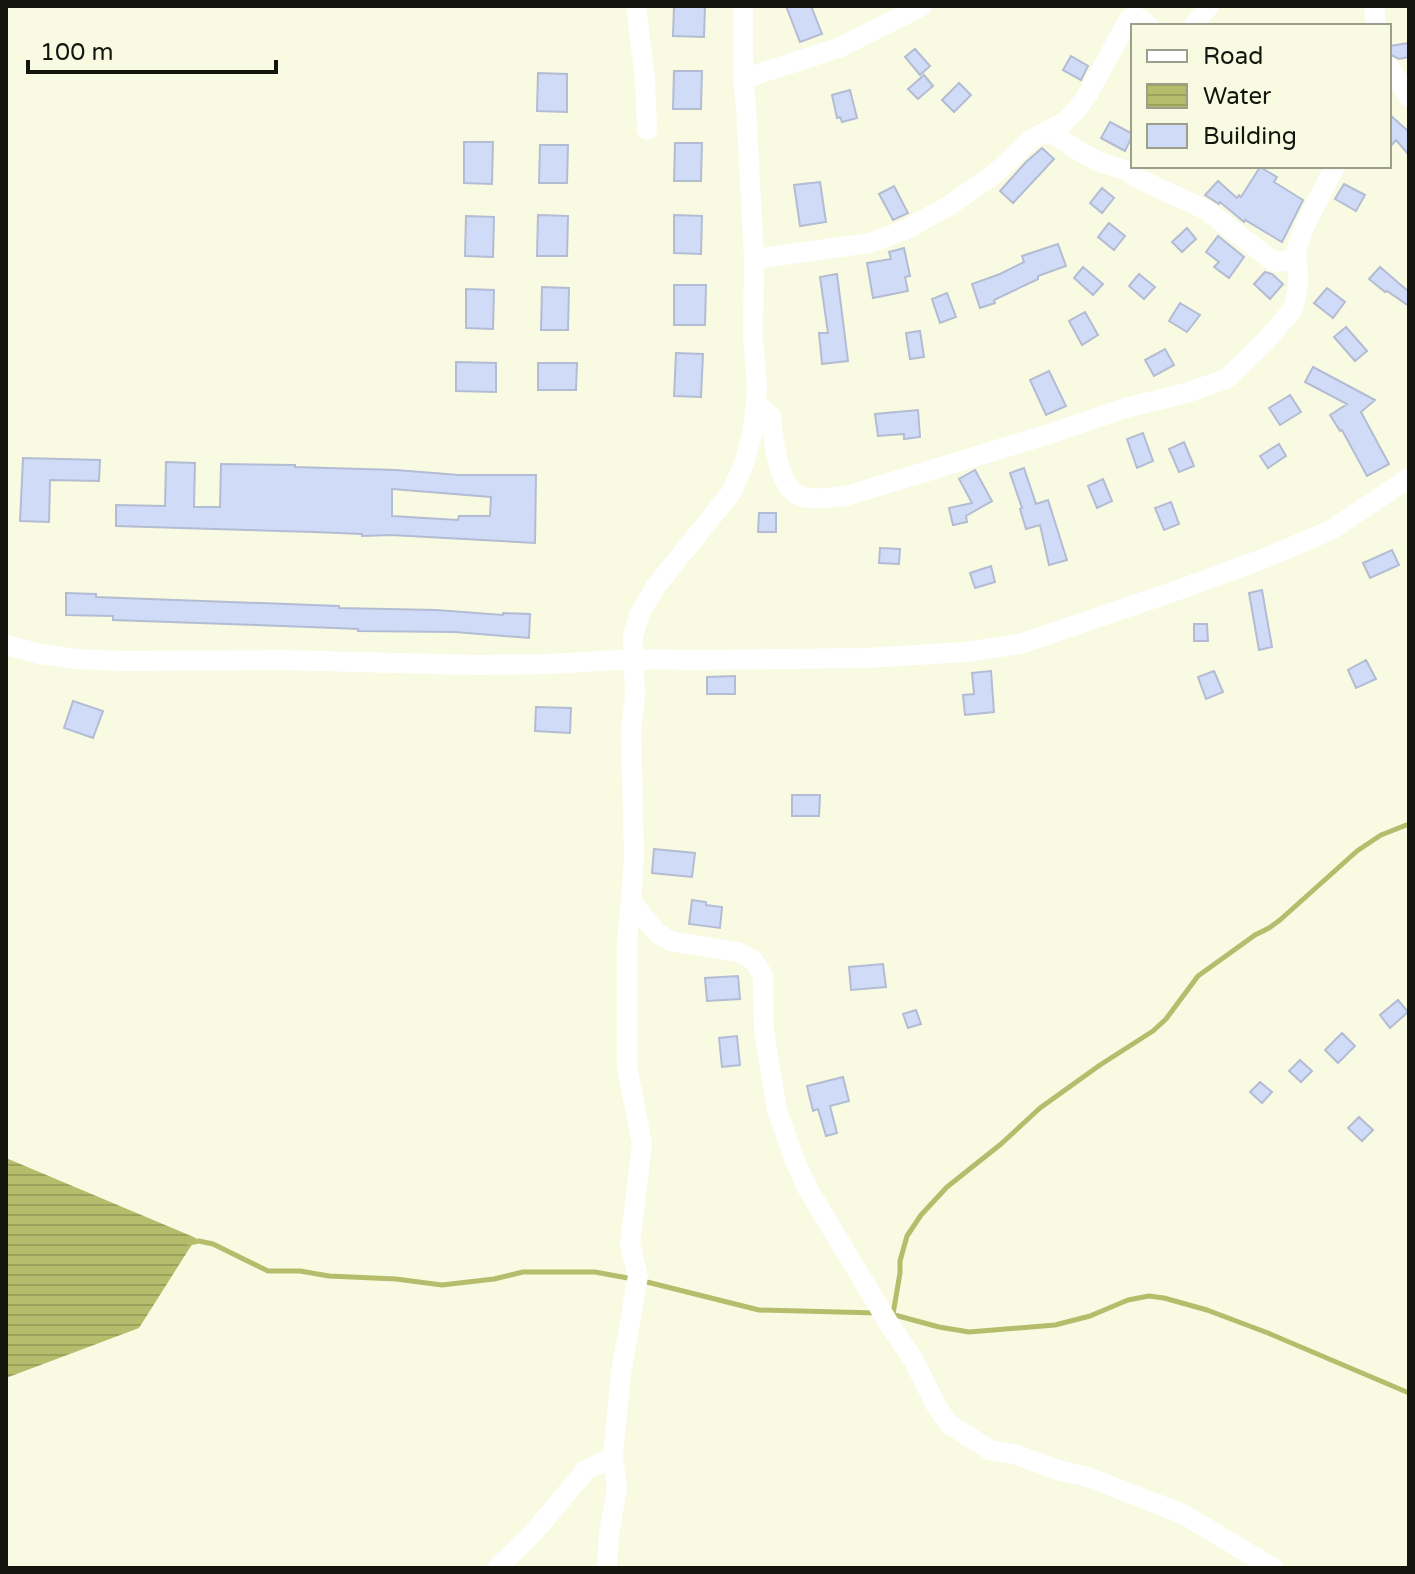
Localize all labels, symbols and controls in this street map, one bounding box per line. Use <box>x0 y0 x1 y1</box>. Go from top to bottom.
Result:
scale bar <box>28 24 276 74</box>
legend <box>1131 24 1391 168</box>
text: 100 m <box>40 38 114 67</box>
text: Road <box>1203 42 1263 71</box>
text: Water <box>1203 82 1272 111</box>
text: Building <box>1203 122 1297 151</box>

